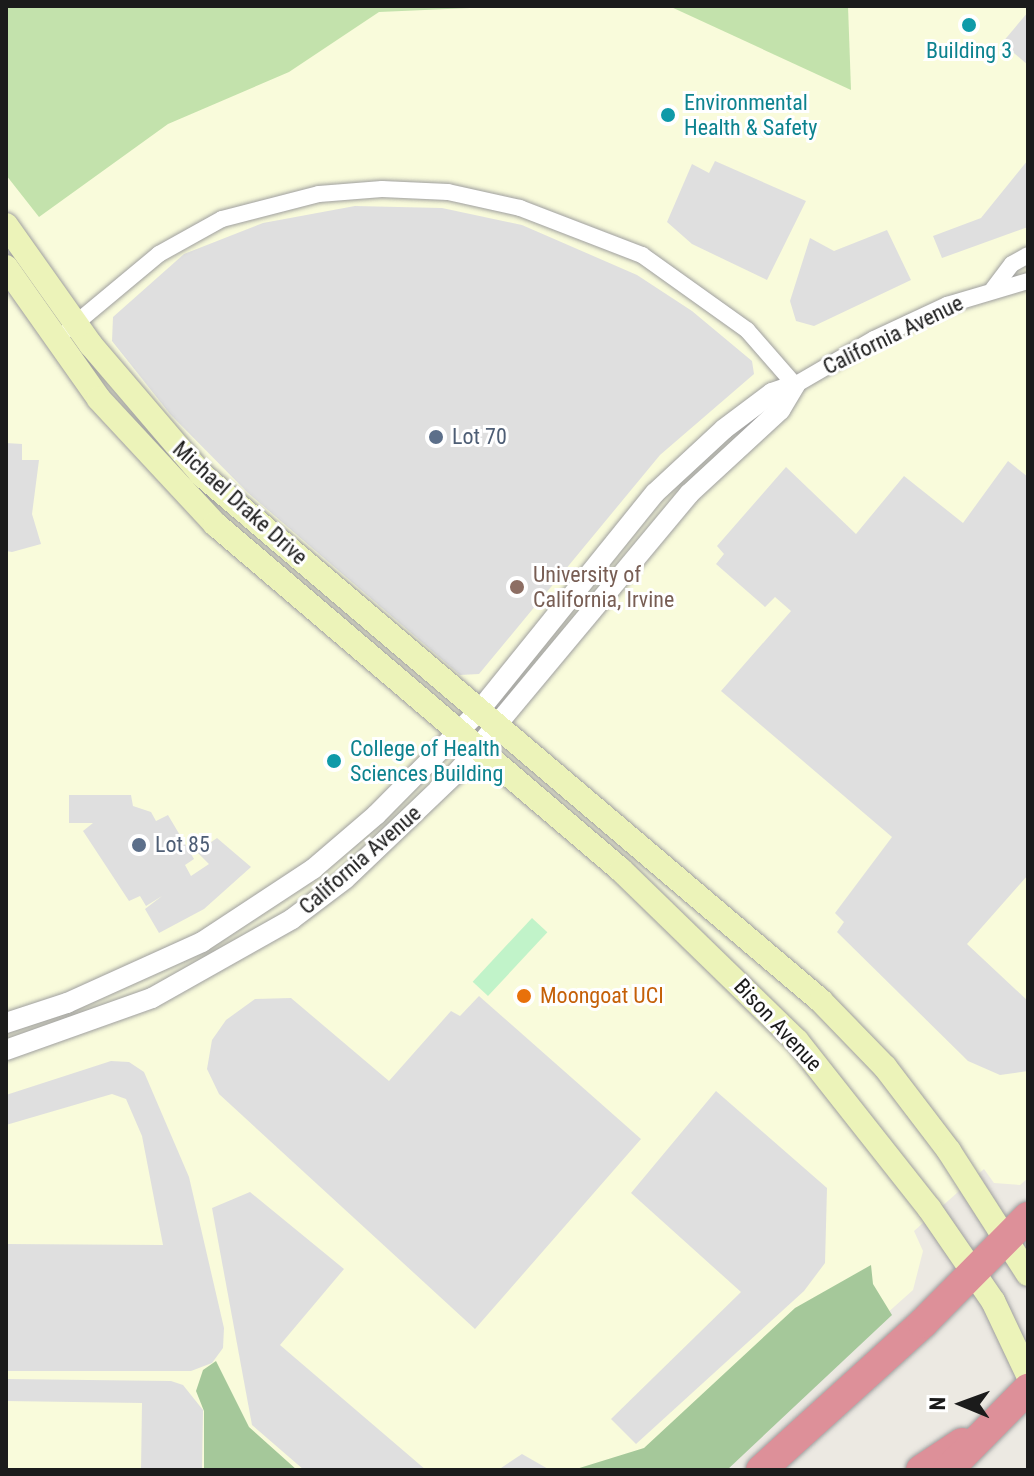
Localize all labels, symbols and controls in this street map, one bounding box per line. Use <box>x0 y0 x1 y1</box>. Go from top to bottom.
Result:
marker: Building 3 <box>960 16 978 34</box>
place label: Building 3 <box>926 38 1012 64</box>
place label: Environmental Health & Safety <box>684 89 817 140</box>
marker: Environmental Health & Safety <box>659 106 677 124</box>
street label: California Avenue <box>819 290 967 380</box>
place label: Lot 70 <box>452 424 507 450</box>
marker: Lot 70 <box>427 428 445 446</box>
street label: Michael Drake Drive <box>167 436 313 570</box>
place label: University of California, Irvine <box>533 561 674 612</box>
marker: University of California, Irvine <box>508 578 526 596</box>
place label: College of Health Sciences Building <box>350 735 503 786</box>
marker: College of Health Sciences Building <box>325 752 343 770</box>
street label: California Avenue <box>294 800 426 920</box>
place label: Lot 85 <box>155 832 210 858</box>
marker: Lot 85 <box>130 836 148 854</box>
street label: Bison Avenue <box>728 973 828 1077</box>
place label: Moongoat UCI <box>540 983 664 1009</box>
marker: Moongoat UCI <box>515 987 533 1005</box>
north arrow <box>922 1364 1002 1444</box>
text: N <box>925 1397 950 1411</box>

